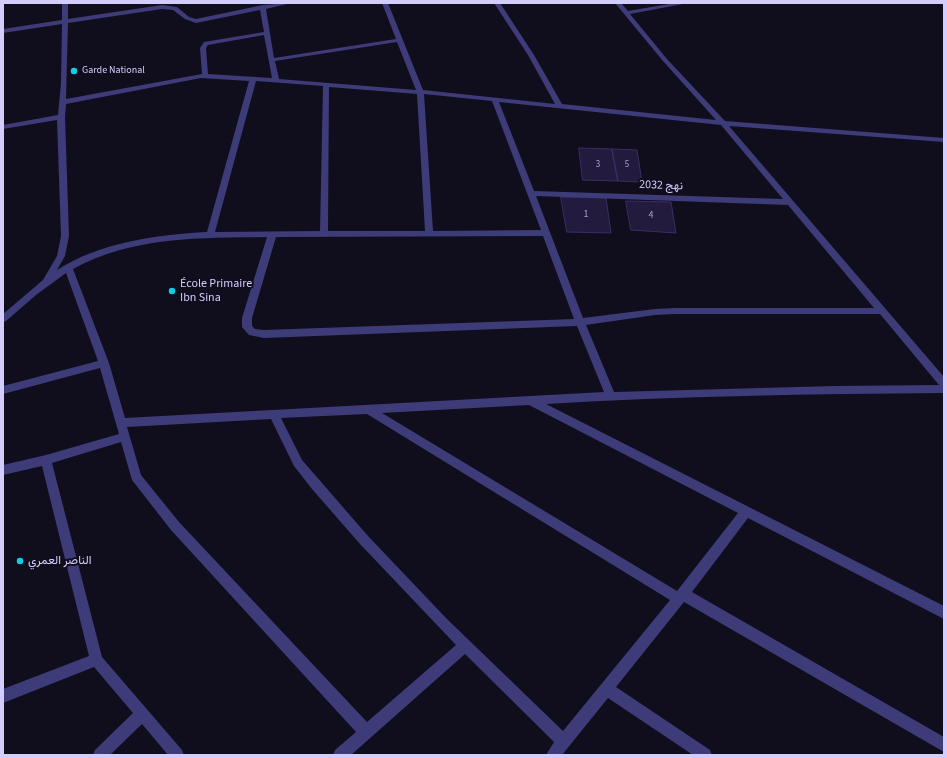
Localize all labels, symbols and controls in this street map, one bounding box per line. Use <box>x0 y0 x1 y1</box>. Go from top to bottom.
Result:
place label: Garde National <box>82 65 145 77</box>
marker: Garde National <box>69 66 79 76</box>
house number: 3 <box>596 160 600 170</box>
house number: 5 <box>625 160 629 170</box>
street label: نهج 2032 <box>639 178 683 194</box>
house number: 1 <box>584 209 588 221</box>
house number: 4 <box>649 210 653 222</box>
place label: École Primaire Ibn Sina <box>180 277 252 305</box>
marker: École Primaire Ibn Sina <box>167 286 177 296</box>
place label: الناصر العمري <box>28 554 92 568</box>
marker: الناصر العمري <box>15 556 25 566</box>

